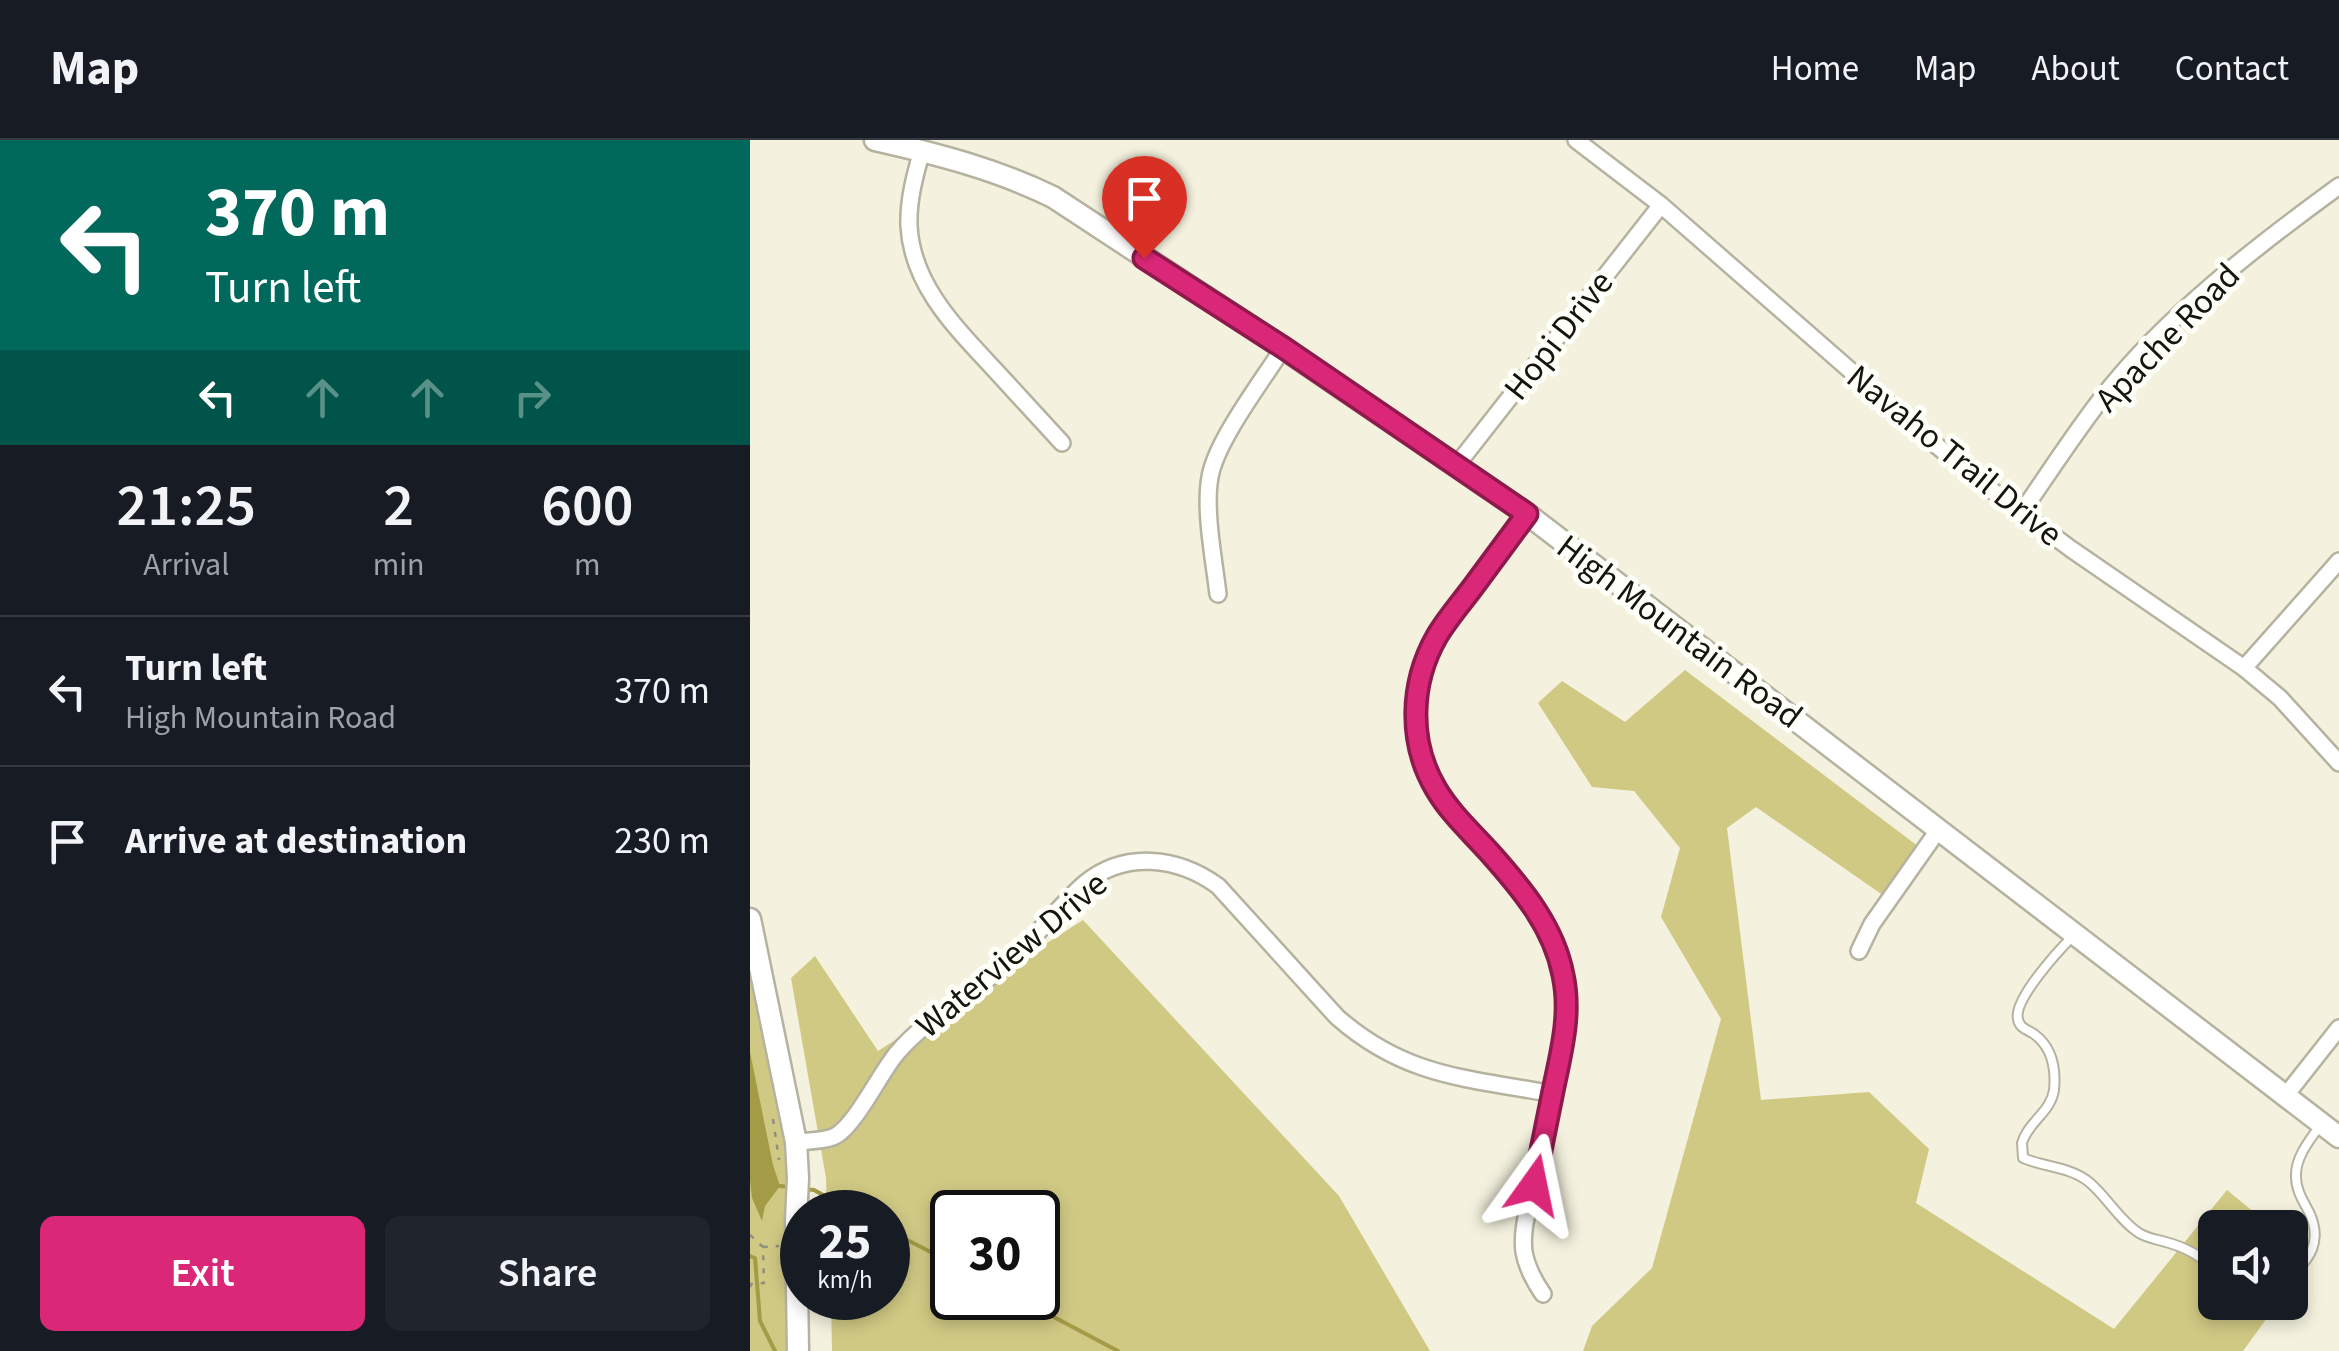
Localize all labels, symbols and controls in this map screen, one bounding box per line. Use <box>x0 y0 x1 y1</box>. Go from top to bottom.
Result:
text: Map <box>50 35 139 103</box>
text: Home <box>1771 44 1859 94</box>
text: Map <box>1914 44 1977 94</box>
text: About <box>2032 44 2120 94</box>
text: Contact <box>2175 44 2289 94</box>
pin <box>1102 156 1187 259</box>
text: 370 m <box>205 163 390 263</box>
icon: arrive <box>1117 171 1172 226</box>
icon: left <box>40 180 170 310</box>
street label: Apache Road <box>2084 252 2252 423</box>
text: Turn left <box>205 256 361 320</box>
street label: Hopi Drive <box>1492 260 1625 411</box>
street label: Navaho Trail Drive <box>1836 353 2073 559</box>
icon: left <box>190 370 245 425</box>
icon: ahead <box>295 370 350 425</box>
icon: ahead <box>400 370 455 425</box>
icon: right <box>505 370 560 425</box>
text: 21:25 <box>117 464 256 549</box>
text: 2 <box>383 464 414 549</box>
text: 600 <box>541 464 633 549</box>
street label: High Mountain Road <box>1546 523 1813 741</box>
text: Arrival <box>143 542 229 588</box>
text: min <box>373 542 425 588</box>
text: m <box>574 542 601 588</box>
text: Turn left <box>125 641 267 695</box>
icon: left <box>40 664 95 719</box>
text: 370 m <box>614 664 710 718</box>
text: High Mountain Road <box>125 695 396 741</box>
icon: arrive <box>40 814 95 869</box>
text: Arrive at destination <box>125 814 467 868</box>
text: 230 m <box>614 814 710 868</box>
street label: Waterview Drive <box>905 860 1118 1050</box>
position arrow <box>1482 1133 1586 1237</box>
speed limit sign: 30 <box>930 1190 1060 1320</box>
text: 25 <box>819 1207 871 1278</box>
map controls <box>2198 1210 2308 1320</box>
button: sound <box>2198 1210 2308 1320</box>
button: Exit <box>40 1216 365 1331</box>
button: Share <box>385 1216 710 1331</box>
text: km/h <box>817 1262 873 1298</box>

